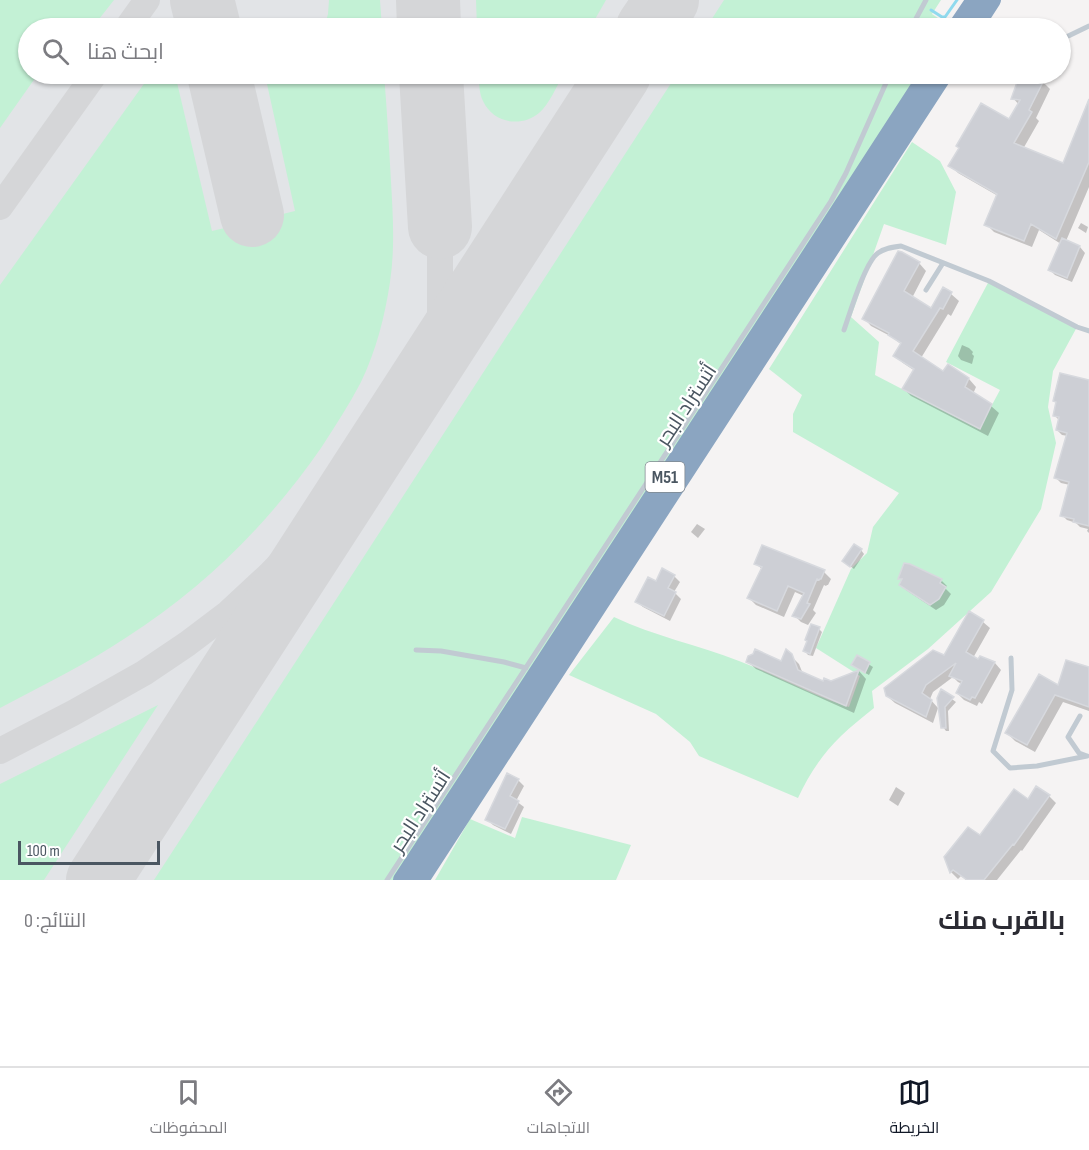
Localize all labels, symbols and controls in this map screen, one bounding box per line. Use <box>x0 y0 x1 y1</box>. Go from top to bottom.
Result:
search box <box>18 18 1071 84</box>
icon: search <box>39 35 72 68</box>
text: ابحث هنا <box>87 39 164 66</box>
street label: أتستراد البحر <box>650 360 722 452</box>
road number: M51 <box>646 462 684 492</box>
street label: أتستراد البحر <box>384 766 456 858</box>
scale bar <box>18 838 160 866</box>
text: 100 m <box>27 842 60 861</box>
text: بالقرب منك <box>938 906 1065 937</box>
text: النتائج: 0 <box>24 909 86 933</box>
tab: المحفوظات <box>150 1076 228 1142</box>
tab: الاتجاهات <box>527 1076 590 1142</box>
tab: الخريطة <box>889 1076 939 1142</box>

